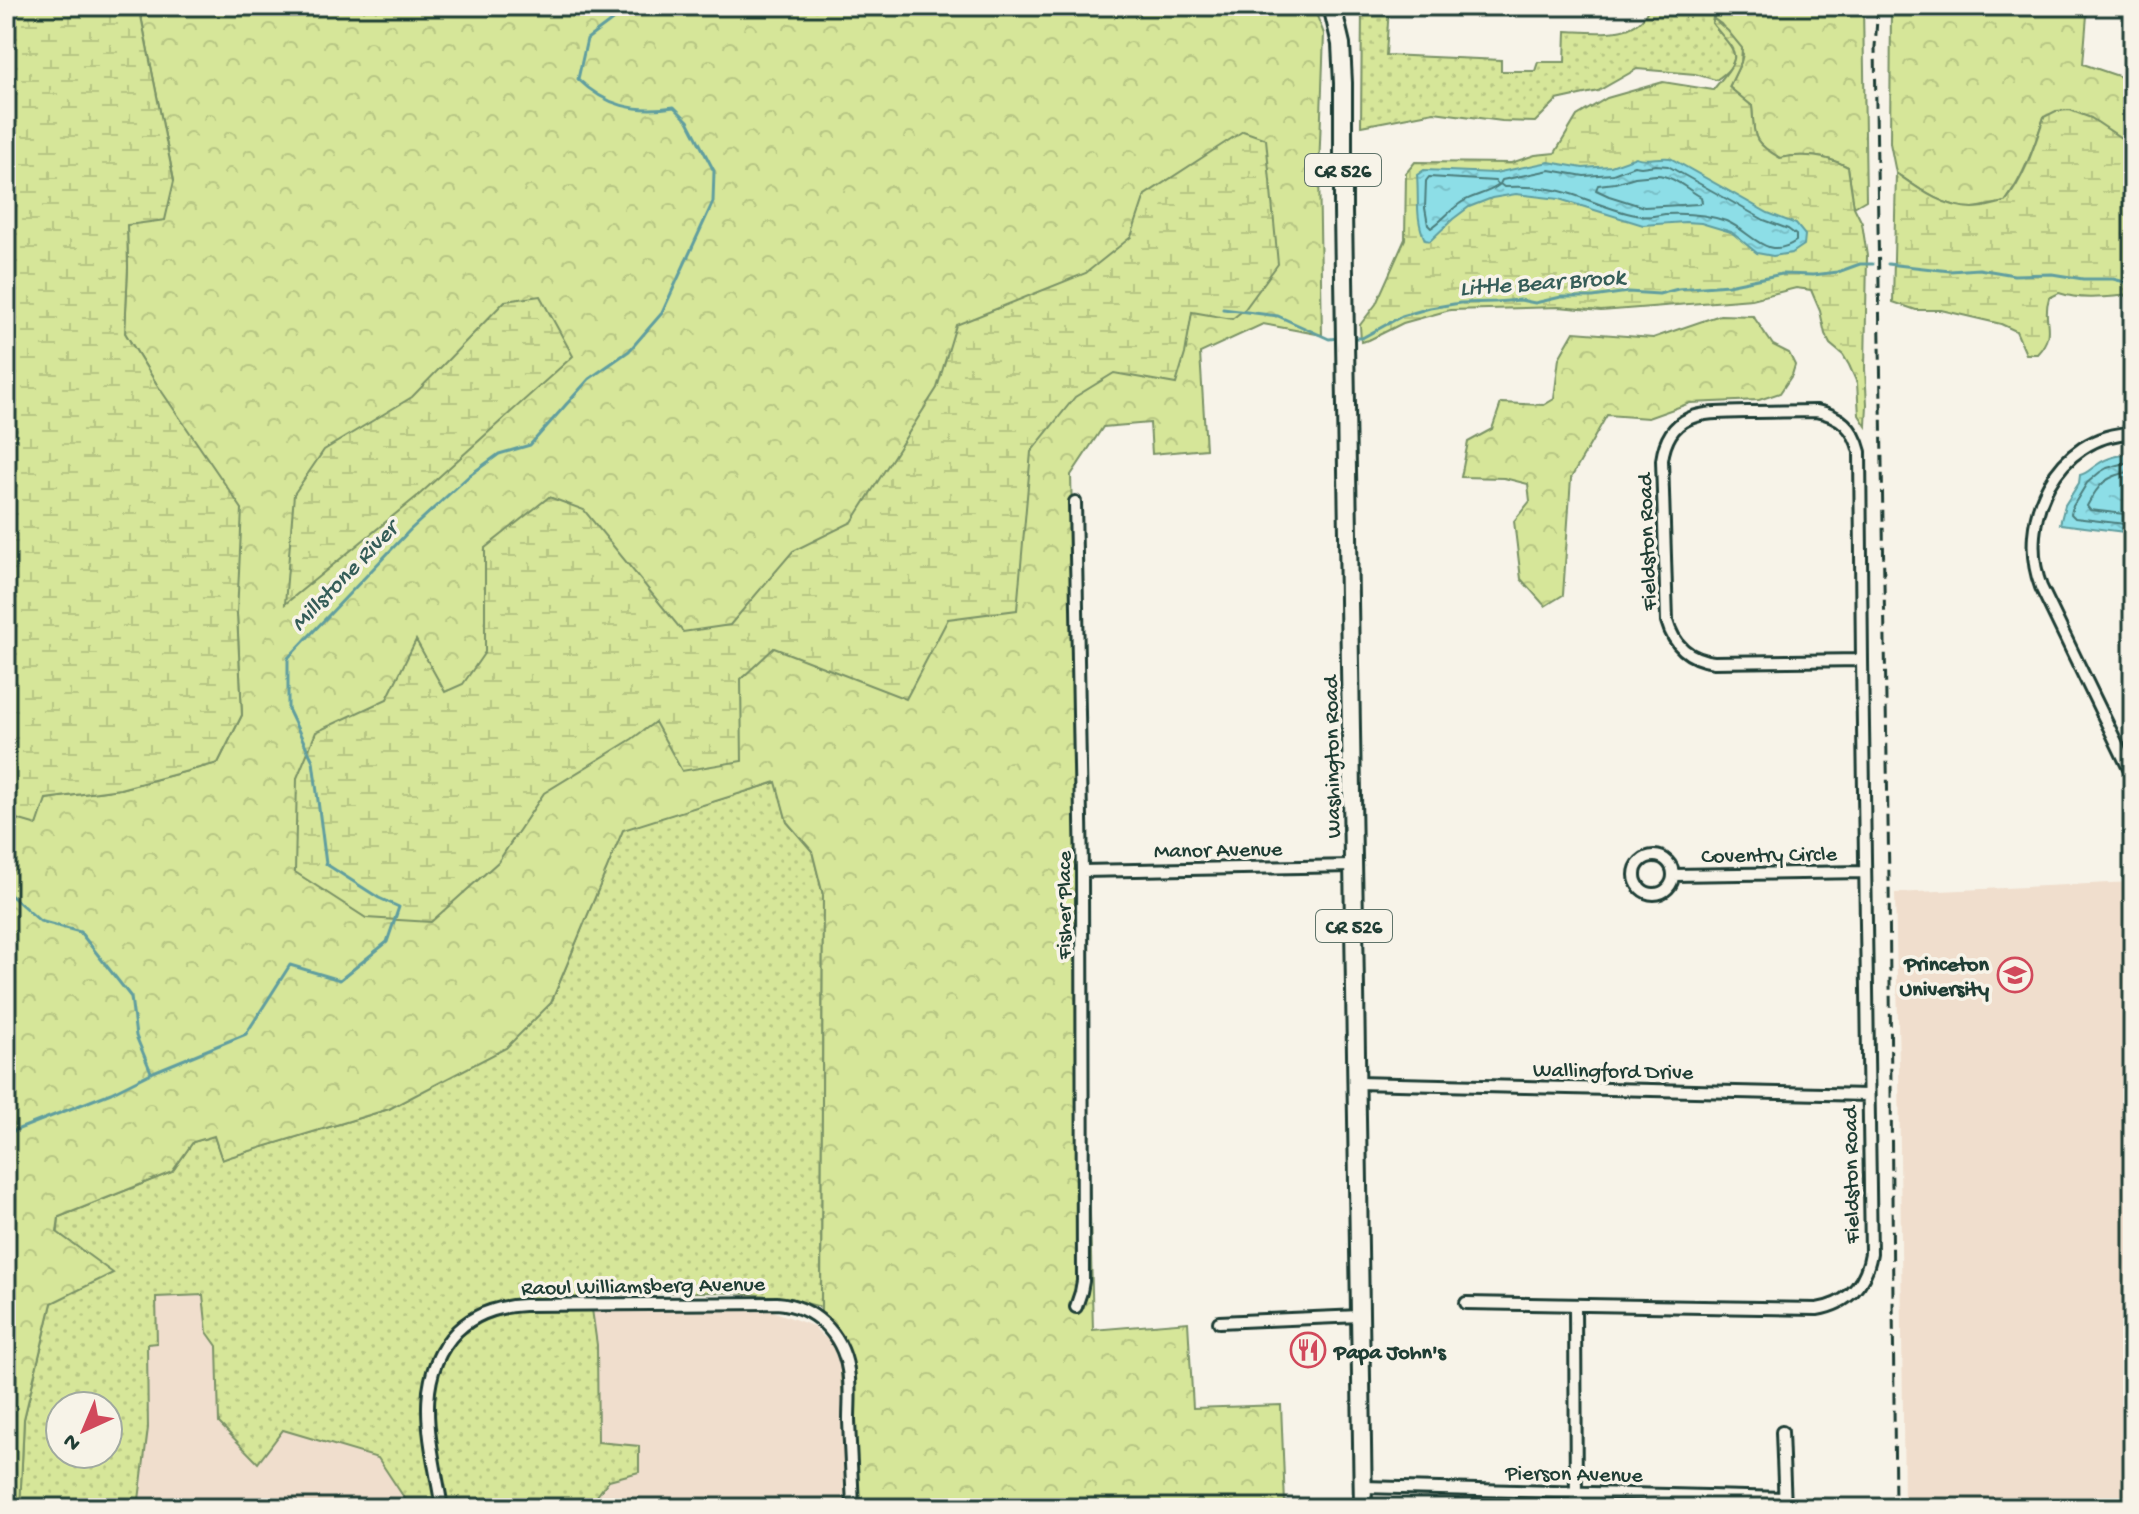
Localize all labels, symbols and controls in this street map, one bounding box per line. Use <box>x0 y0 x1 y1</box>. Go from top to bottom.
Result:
road number: CR 526 <box>1305 154 1381 186</box>
water label: Little Bear Brook <box>1459 264 1628 305</box>
street label: Fieldston Road <box>1634 471 1664 612</box>
water label: Millstone River <box>286 513 408 639</box>
street label: Washington Road <box>1320 673 1348 838</box>
street label: Manor Avenue <box>1154 838 1283 866</box>
street label: Coventry Circle <box>1701 843 1838 871</box>
street label: Fisher Place <box>1053 850 1079 960</box>
road number: CR 526 <box>1316 910 1392 942</box>
place label: Princeton University <box>1900 953 1990 1004</box>
school or university icon: Princeton University <box>1996 956 2034 994</box>
street label: Wallingford Drive <box>1533 1059 1694 1087</box>
street label: Fieldston Road <box>1839 1104 1867 1245</box>
street label: Raoul Williamsberg Avenue <box>521 1273 766 1303</box>
restaurant icon: Papa John's <box>1289 1331 1327 1369</box>
place label: Papa John's <box>1333 1341 1448 1367</box>
north arrow <box>44 1390 124 1470</box>
text: N <box>59 1427 87 1456</box>
street label: Pierson Avenue <box>1504 1462 1643 1490</box>

